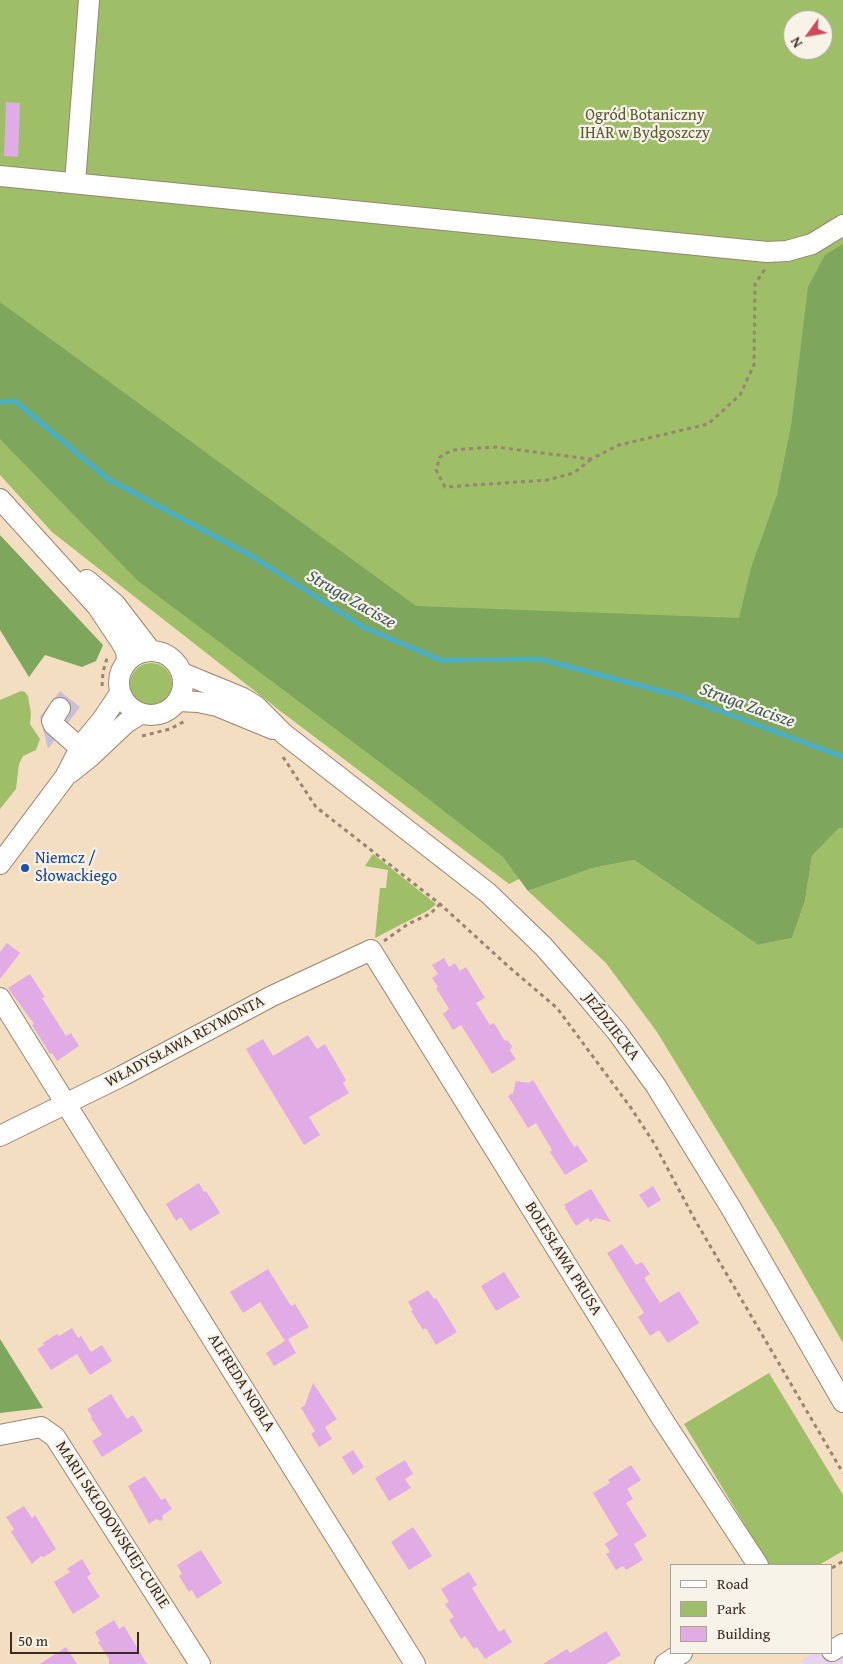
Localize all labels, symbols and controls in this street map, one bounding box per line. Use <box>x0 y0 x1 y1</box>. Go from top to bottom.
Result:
north arrow <box>783 10 833 60</box>
text: N <box>785 33 807 52</box>
park label: Ogród Botaniczny IHAR w Bydgoszczy <box>580 106 710 144</box>
water label: Struga Zacisze <box>302 566 400 634</box>
water label: Struga Zacisze <box>697 679 797 733</box>
place label: Niemcz / Słowackiego <box>35 849 117 887</box>
marker: Niemcz / Słowackiego <box>19 862 31 874</box>
street label: JEŹDZIECKA <box>579 989 643 1065</box>
street label: WŁADYSŁAWA REYMONTA <box>102 992 268 1092</box>
street label: BOLESŁAWA PRUSA <box>520 1199 606 1319</box>
street label: ALFREDA NOBLA <box>203 1330 279 1436</box>
street label: MARII SKŁODOWSKIEJ-CURIE <box>51 1438 173 1612</box>
legend <box>670 1564 833 1654</box>
text: Road <box>717 1573 748 1594</box>
text: Park <box>717 1598 746 1619</box>
scale bar <box>12 1622 141 1654</box>
text: Building <box>717 1623 770 1644</box>
text: 50 m <box>18 1630 48 1651</box>

